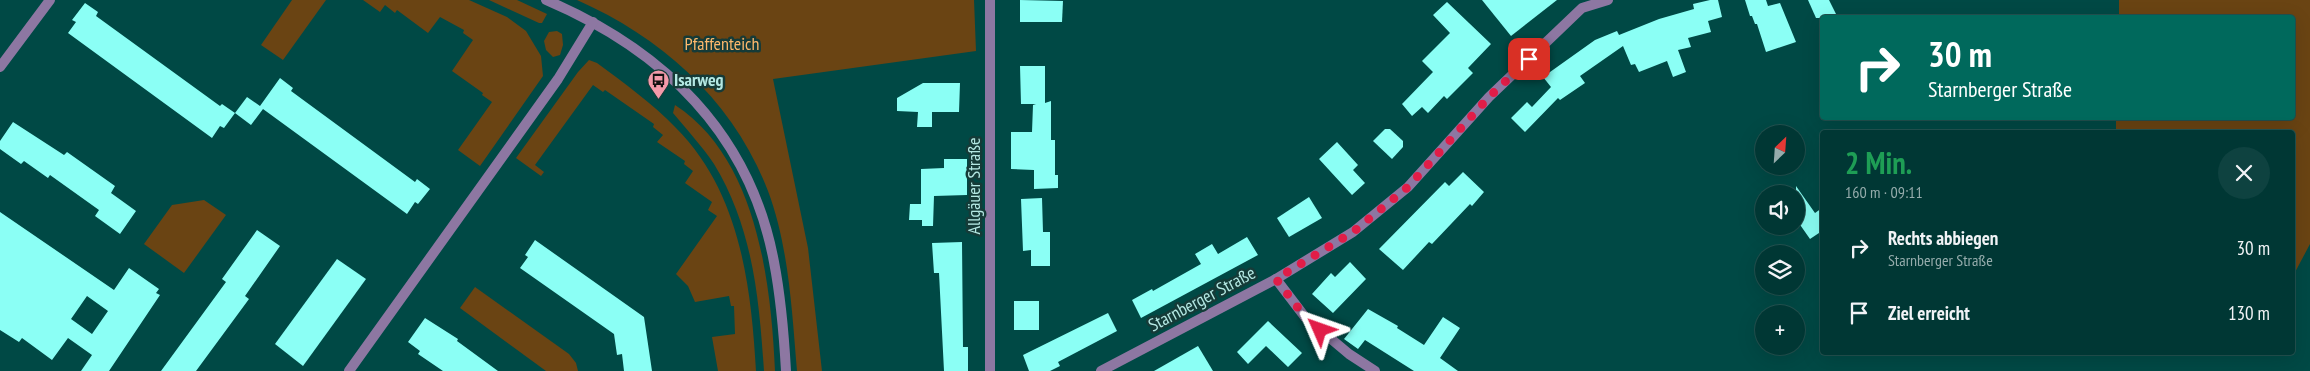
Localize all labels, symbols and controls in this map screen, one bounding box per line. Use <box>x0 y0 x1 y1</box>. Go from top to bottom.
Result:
text: 30 m <box>1928 31 1992 77</box>
park label: Pfaffenteich <box>685 32 759 55</box>
icon: right <box>1845 35 1910 100</box>
pin <box>1508 38 1550 80</box>
icon: arrive <box>1515 45 1543 73</box>
bus stop icon: Isarweg <box>646 68 670 99</box>
place label: Isarweg <box>674 68 724 91</box>
text: Starnberger Straße <box>1928 75 2072 103</box>
north arrow <box>1755 125 1805 175</box>
map controls <box>1755 125 1805 355</box>
street label: Allgäuer Straße <box>962 138 985 234</box>
text: 2 Min. <box>1845 143 1912 182</box>
button: close <box>2218 147 2270 199</box>
text: 160 m · 09:11 <box>1845 182 1923 202</box>
button: sound <box>1755 185 1805 235</box>
text: Rechts abbiegen <box>1888 226 1998 250</box>
icon: right <box>1845 234 1873 262</box>
text: 30 m <box>2237 236 2270 260</box>
button: layers <box>1755 245 1805 295</box>
text: Starnberger Straße <box>1888 250 1993 270</box>
street label: Starnberger Straße <box>1144 261 1259 336</box>
icon: arrive <box>1845 299 1873 327</box>
text: Ziel erreicht <box>1888 301 1970 325</box>
text: 130 m <box>2228 301 2270 325</box>
position arrow <box>1293 303 1345 355</box>
button: + <box>1755 305 1805 355</box>

